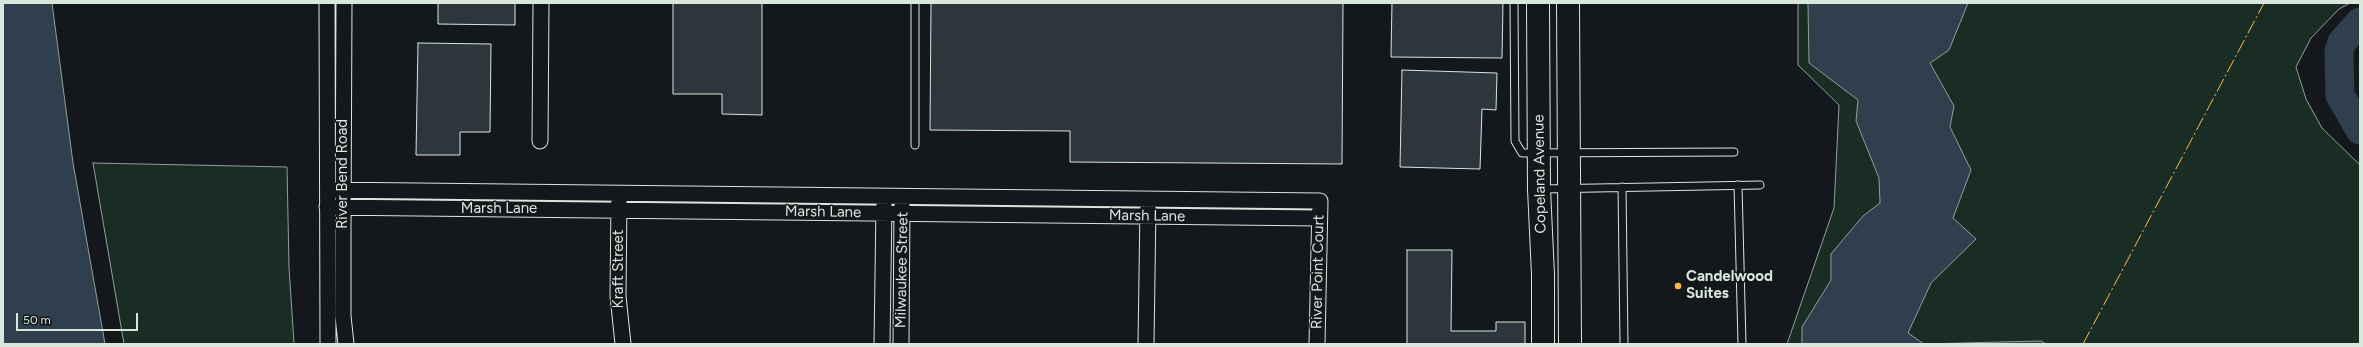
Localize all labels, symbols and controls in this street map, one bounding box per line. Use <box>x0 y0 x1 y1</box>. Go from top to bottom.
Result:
street label: Copeland Avenue <box>1530 114 1550 234</box>
street label: River Bend Road <box>334 119 352 229</box>
street label: Marsh Lane <box>461 200 537 218</box>
street label: Marsh Lane <box>785 202 861 222</box>
street label: Marsh Lane <box>1109 206 1185 226</box>
street label: Milwaukee Street <box>892 212 912 328</box>
street label: River Point Court <box>1308 215 1328 329</box>
street label: Kraft Street <box>610 230 628 308</box>
place label: Candelwood Suites <box>1686 268 1773 303</box>
marker: Candelwood Suites <box>1673 281 1683 291</box>
scale bar <box>18 305 140 331</box>
text: 50 m <box>23 313 51 327</box>

